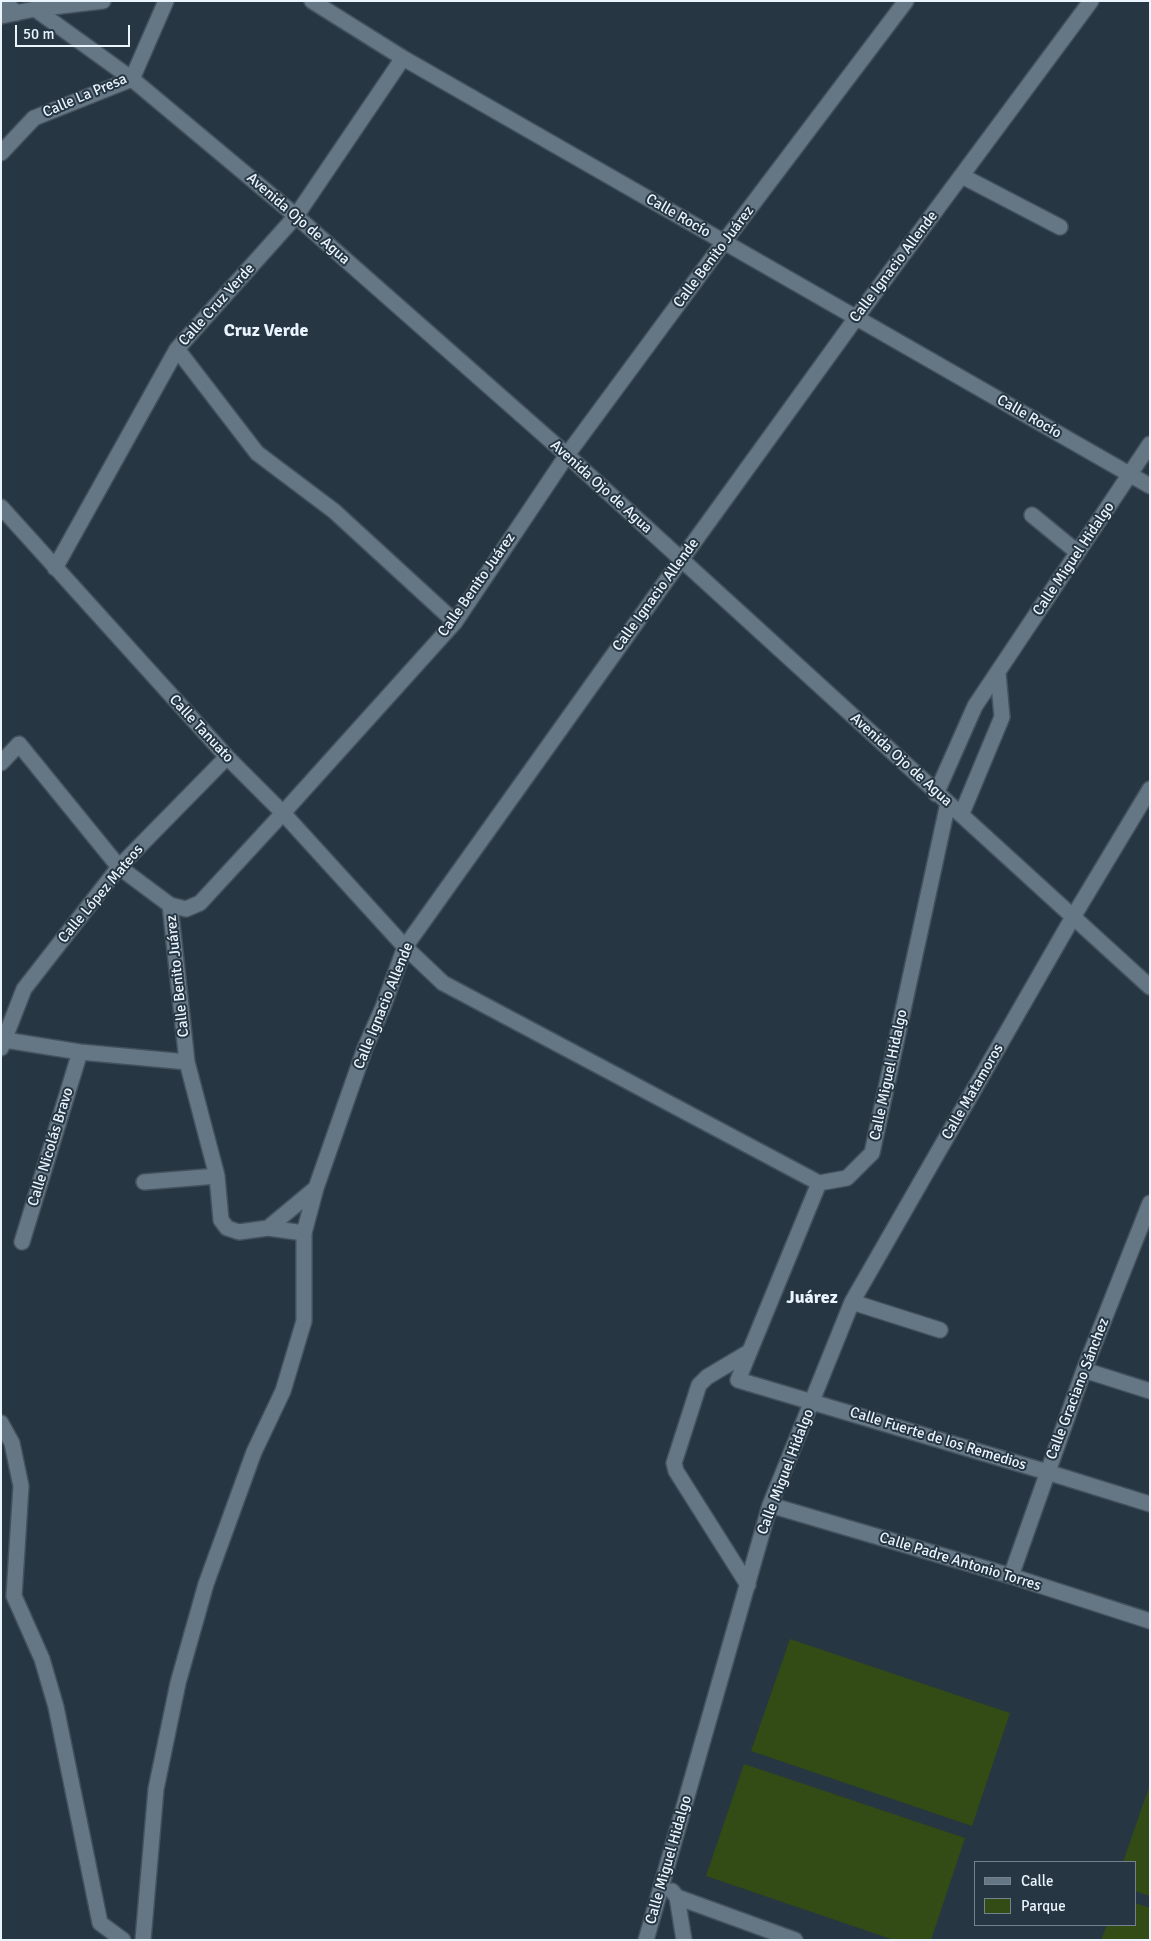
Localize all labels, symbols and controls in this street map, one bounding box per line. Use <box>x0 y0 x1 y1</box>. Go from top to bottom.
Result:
scale bar <box>18 15 132 47</box>
text: 50 m <box>23 25 54 43</box>
street label: Calle La Presa <box>40 70 130 122</box>
street label: Avenida Ojo de Agua <box>243 169 353 269</box>
street label: Calle Rocío <box>643 190 713 242</box>
street label: Calle Benito Juárez <box>670 203 758 311</box>
street label: Calle Ignacio Allende <box>846 208 942 326</box>
street label: Calle Cruz Verde <box>175 260 259 350</box>
district label: Cruz Verde <box>224 320 308 342</box>
street label: Calle Rocío <box>994 391 1064 443</box>
street label: Avenida Ojo de Agua <box>546 437 656 537</box>
street label: Calle Miguel Hidalgo <box>1029 499 1119 619</box>
street label: Calle Benito Juárez <box>434 530 520 640</box>
street label: Calle Ignacio Allende <box>609 535 703 655</box>
street label: Calle Tanuato <box>165 691 237 767</box>
street label: Avenida Ojo de Agua <box>846 710 956 810</box>
street label: Calle López Mateos <box>55 841 147 947</box>
street label: Calle Benito Juárez <box>163 914 193 1038</box>
street label: Calle Ignacio Allende <box>350 940 418 1072</box>
street label: Calle Miguel Hidalgo <box>866 1008 912 1142</box>
street label: Calle Matamoros <box>938 1041 1008 1143</box>
street label: Calle Nicolás Bravo <box>24 1086 78 1208</box>
district label: Juárez <box>786 1287 838 1309</box>
street label: Calle Graciano Sánchez <box>1043 1316 1113 1462</box>
street label: Calle Fuerte de los Remedios <box>848 1404 1028 1474</box>
street label: Calle Miguel Hidalgo <box>754 1407 818 1537</box>
street label: Calle Padre Antonio Torres <box>877 1529 1043 1595</box>
street label: Calle Miguel Hidalgo <box>642 1794 696 1926</box>
legend <box>974 1861 1136 1926</box>
text: Calle <box>1021 1872 1054 1890</box>
text: Parque <box>1021 1897 1066 1915</box>

